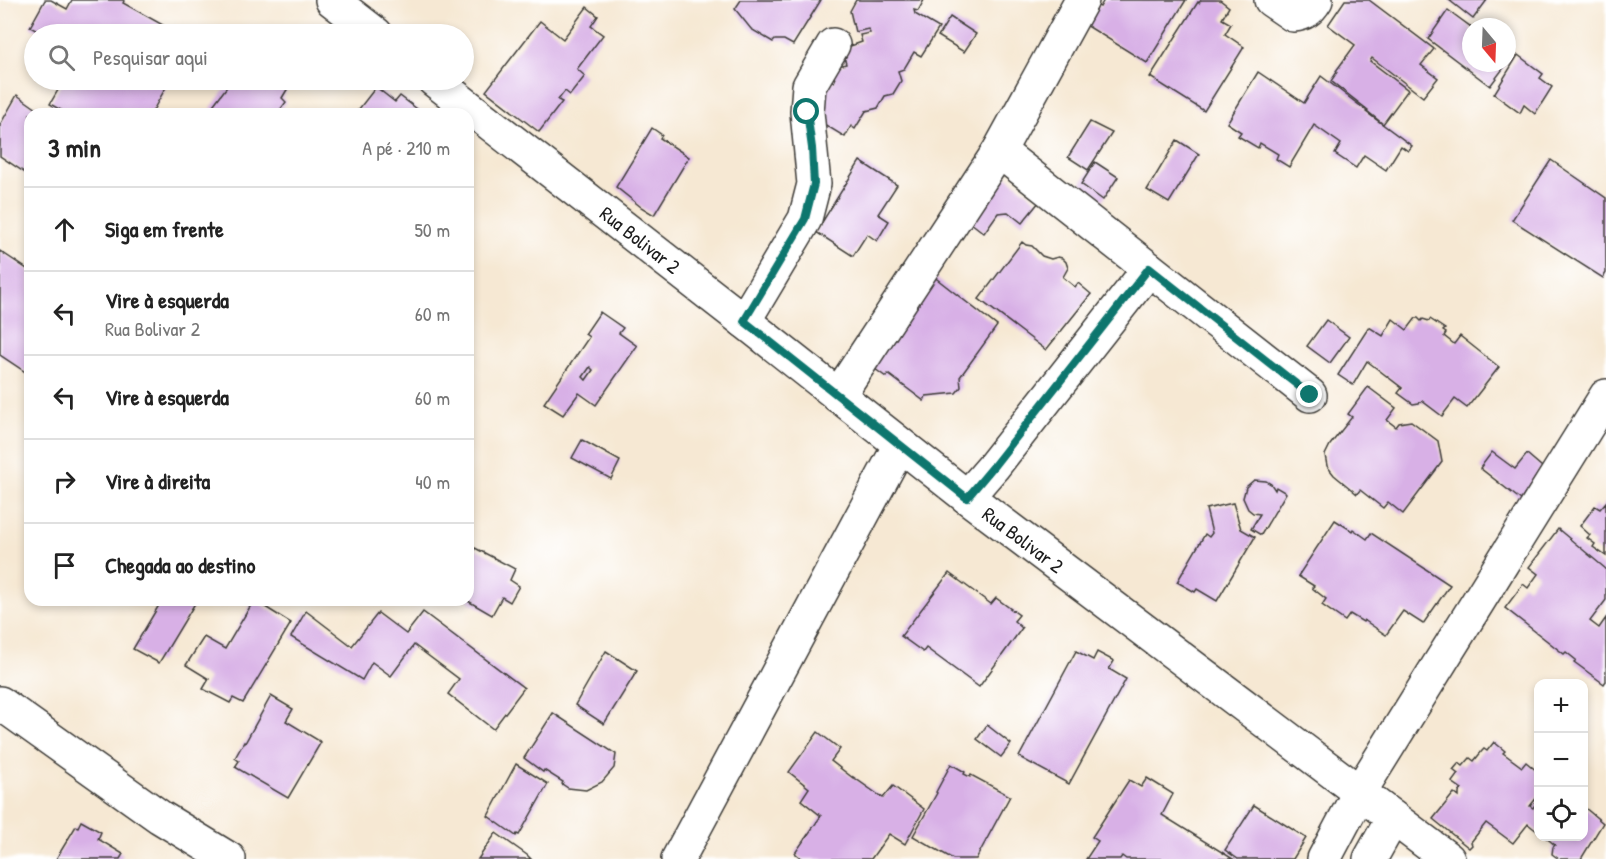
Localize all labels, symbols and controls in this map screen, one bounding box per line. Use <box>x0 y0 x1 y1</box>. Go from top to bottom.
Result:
north arrow <box>1462 18 1516 72</box>
search box <box>24 24 474 90</box>
icon: search <box>45 41 78 74</box>
text: Pesquisar aqui <box>93 42 208 72</box>
route start <box>793 98 819 124</box>
text: 3 min <box>48 130 101 165</box>
text: A pé · 210 m <box>362 134 450 161</box>
street label: Rua Bolivar 2 <box>595 200 687 280</box>
icon: ahead <box>48 213 81 246</box>
text: Siga em frente <box>105 214 224 244</box>
text: 50 m <box>414 216 450 243</box>
text: Vire à esquerda <box>105 285 229 315</box>
icon: left <box>48 297 81 330</box>
text: 60 m <box>415 300 450 327</box>
text: Rua Bolivar 2 <box>105 315 200 342</box>
icon: left <box>48 381 81 414</box>
route end <box>1296 381 1322 407</box>
text: Vire à esquerda <box>105 382 229 412</box>
text: 60 m <box>415 384 450 411</box>
icon: right <box>48 465 81 498</box>
text: Vire à direita <box>105 466 210 496</box>
text: 40 m <box>415 468 450 495</box>
street label: Rua Bolivar 2 <box>977 500 1070 579</box>
icon: arrive <box>48 549 81 582</box>
text: Chegada ao destino <box>105 550 255 580</box>
map controls <box>1534 679 1588 841</box>
button: + <box>1534 679 1588 733</box>
button: − <box>1534 733 1588 787</box>
button: locate <box>1534 787 1588 841</box>

